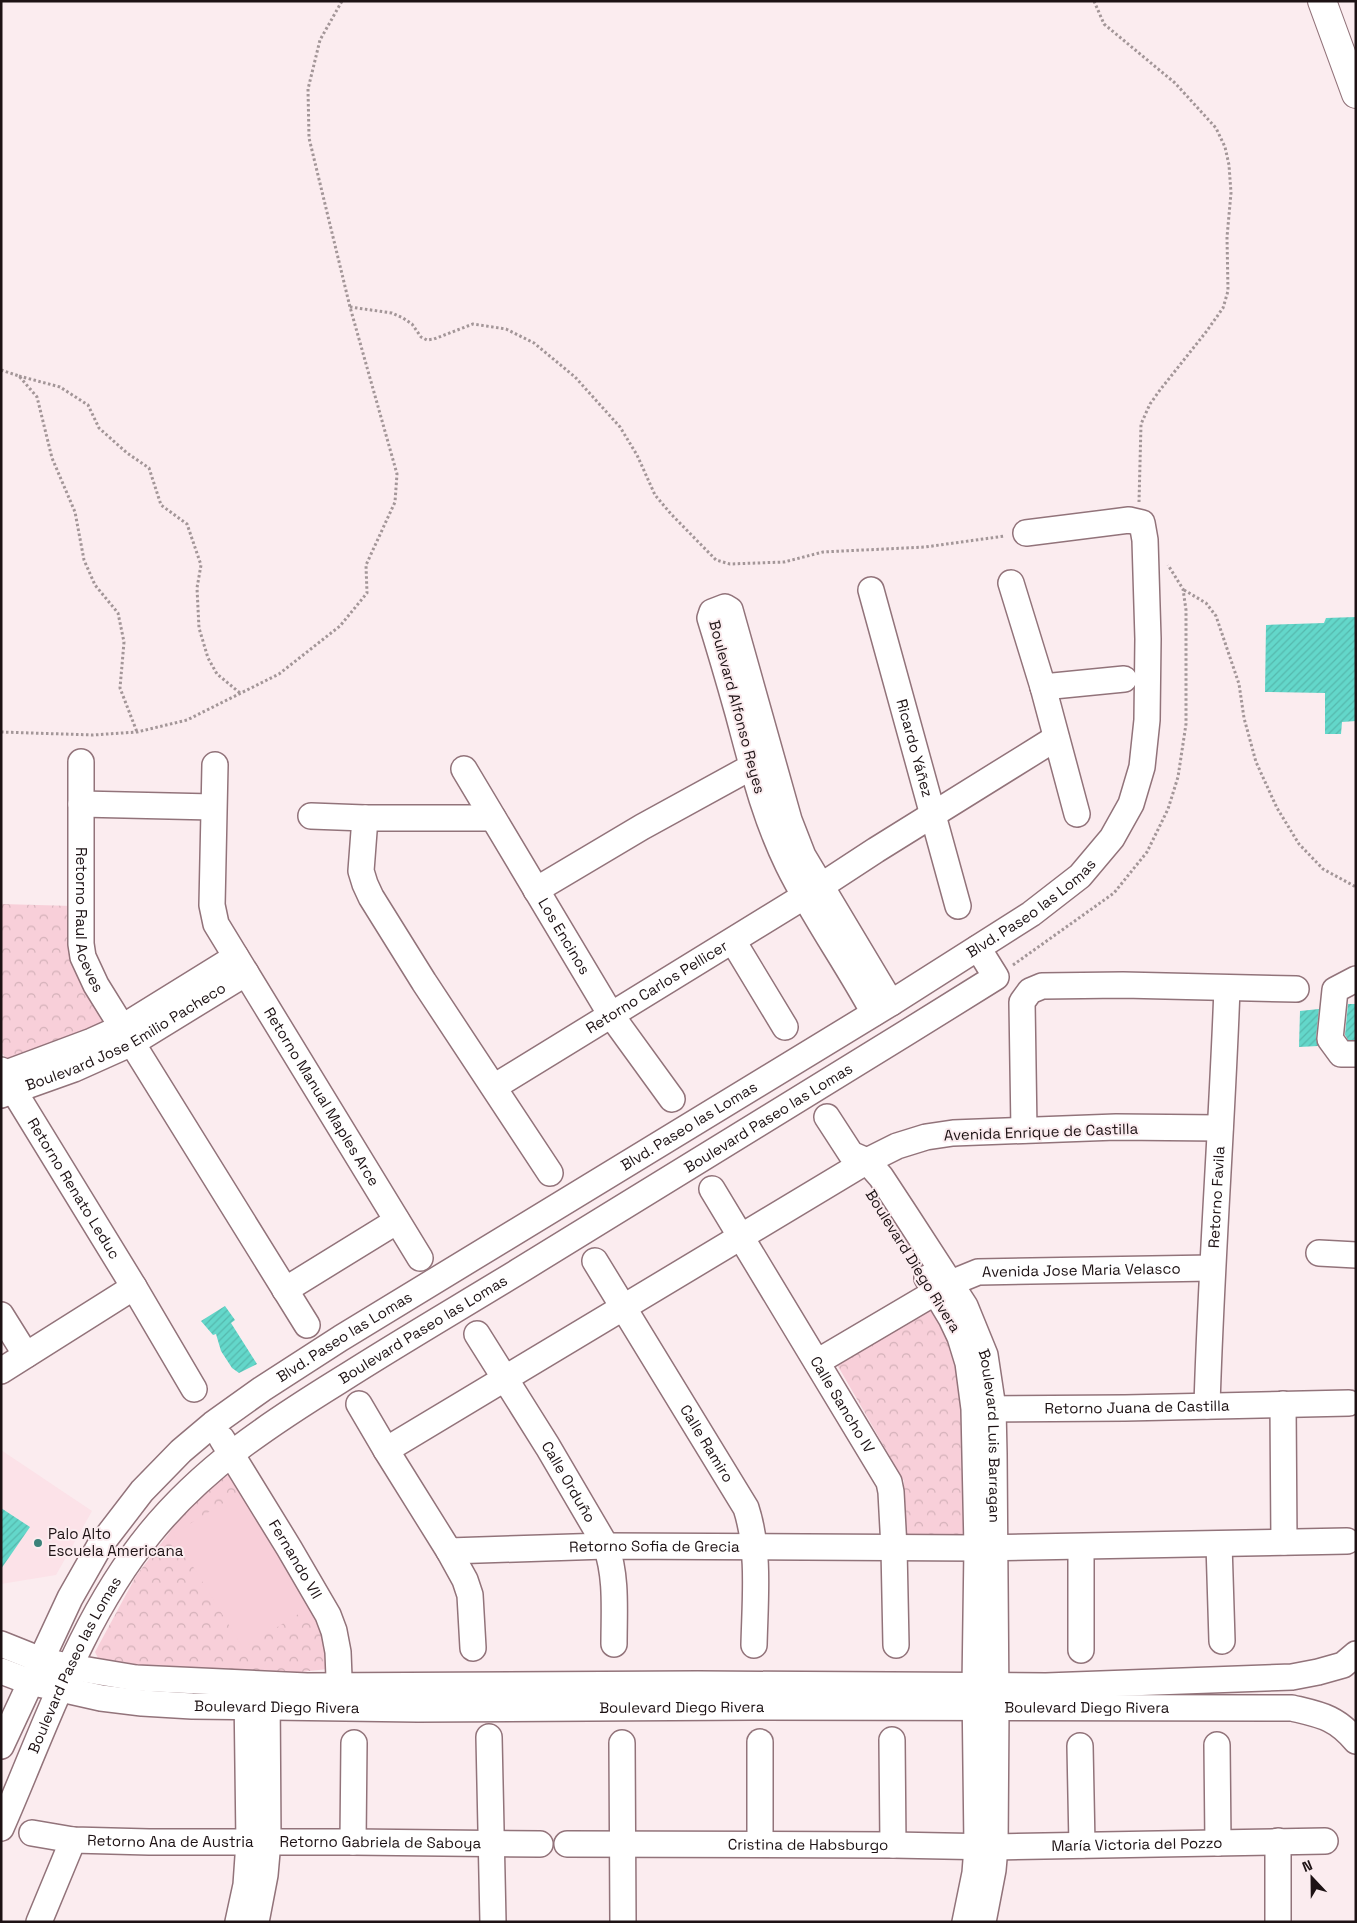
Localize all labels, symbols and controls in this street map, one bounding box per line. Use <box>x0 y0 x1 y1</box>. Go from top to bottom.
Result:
street label: Boulevard Alfonso Reyes <box>705 618 770 796</box>
street label: Ricardo Yáñez <box>892 697 938 799</box>
street label: Retorno Raul Aceves <box>72 847 108 996</box>
street label: Blvd. Paseo las Lomas <box>963 854 1100 962</box>
street label: Los Encinos <box>534 894 595 978</box>
street label: Retorno Carlos Pellicer <box>582 936 731 1037</box>
street label: Boulevard Jose Emilio Pacheco <box>23 978 229 1095</box>
street label: Retorno Manual Maples Arce <box>260 1004 384 1190</box>
street label: Boulevard Paseo las Lomas <box>680 1058 856 1177</box>
street label: Blvd. Paseo las Lomas <box>617 1077 761 1174</box>
street label: Retorno Renato Leduc <box>24 1114 125 1262</box>
street label: Avenida Enrique de Castilla <box>944 1119 1139 1144</box>
street label: Retorno Favila <box>1204 1145 1228 1249</box>
street label: Boulevard Diego Rivera <box>862 1186 965 1336</box>
street label: Avenida Jose Maria Velasco <box>982 1259 1181 1281</box>
street label: Boulevard Paseo las Lomas <box>335 1270 511 1388</box>
street label: Blvd. Paseo las Lomas <box>273 1287 416 1386</box>
street label: Boulevard Luis Barragan <box>974 1346 1005 1523</box>
street label: Calle Sancho IV <box>806 1353 879 1456</box>
street label: Retorno Juana de Castilla <box>1044 1396 1230 1418</box>
street label: Calle Ramiro <box>676 1401 738 1486</box>
street label: Calle Orduño <box>538 1437 600 1526</box>
street label: Fernando VII <box>265 1516 327 1602</box>
place label: Palo Alto Escuela Americana <box>48 1524 184 1560</box>
street label: Retorno Sofia de Grecia <box>569 1536 740 1556</box>
marker: Palo Alto Escuela Americana <box>32 1537 44 1549</box>
street label: Boulevard Paseo las Lomas <box>23 1573 125 1756</box>
street label: Boulevard Diego Rivera <box>194 1696 360 1717</box>
street label: Boulevard Diego Rivera <box>599 1697 765 1717</box>
street label: Boulevard Diego Rivera <box>1004 1697 1170 1717</box>
street label: Retorno Ana de Austria <box>87 1830 254 1851</box>
street label: Retorno Gabriela de Saboya <box>280 1832 482 1852</box>
street label: María Victoria del Pozzo <box>1051 1833 1223 1855</box>
street label: Cristina de Habsburgo <box>728 1834 888 1854</box>
north arrow <box>1287 1853 1337 1903</box>
text: N <box>1299 1856 1315 1876</box>

